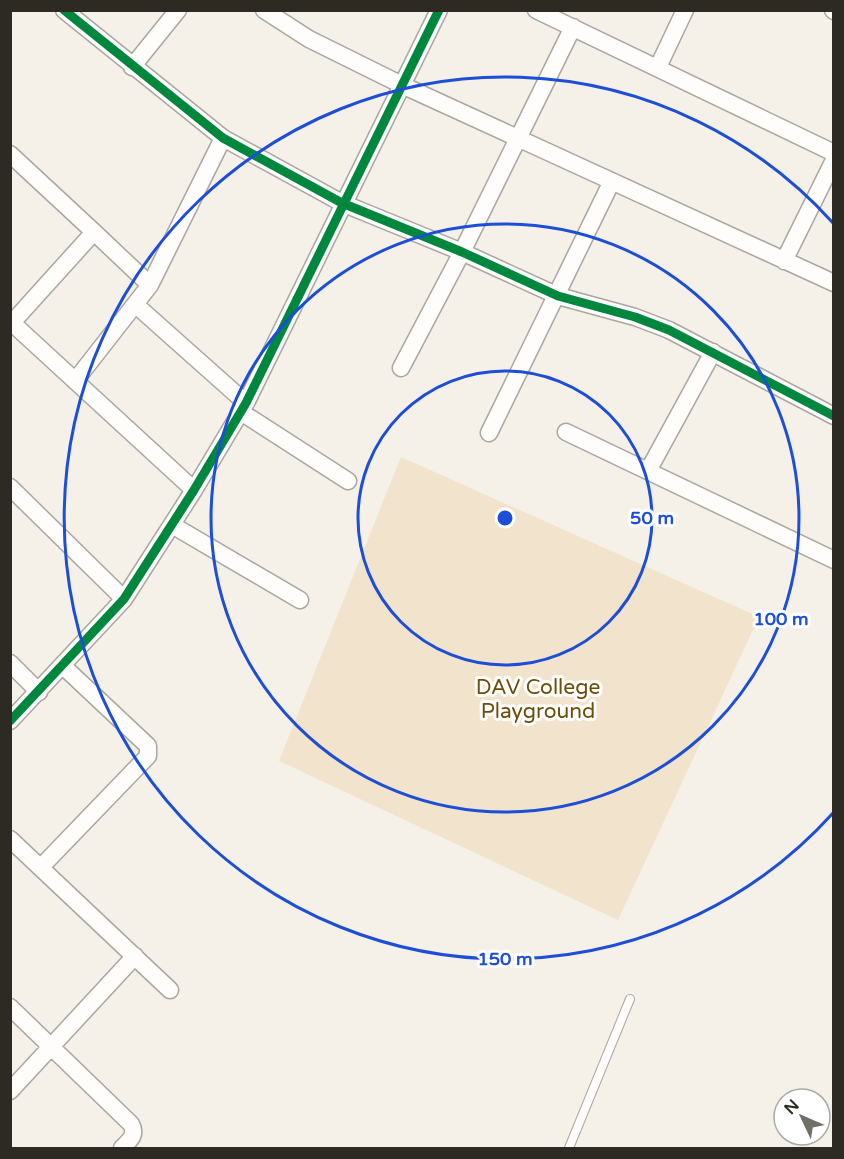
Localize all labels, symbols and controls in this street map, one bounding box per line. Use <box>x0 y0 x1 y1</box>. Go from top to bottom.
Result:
text: 50 m <box>630 507 674 529</box>
centre of rings <box>495 508 515 528</box>
text: 100 m <box>753 608 809 630</box>
park label: DAV College Playground <box>476 675 600 724</box>
text: 150 m <box>477 948 533 970</box>
north arrow <box>772 1087 832 1147</box>
text: N <box>780 1096 804 1119</box>

